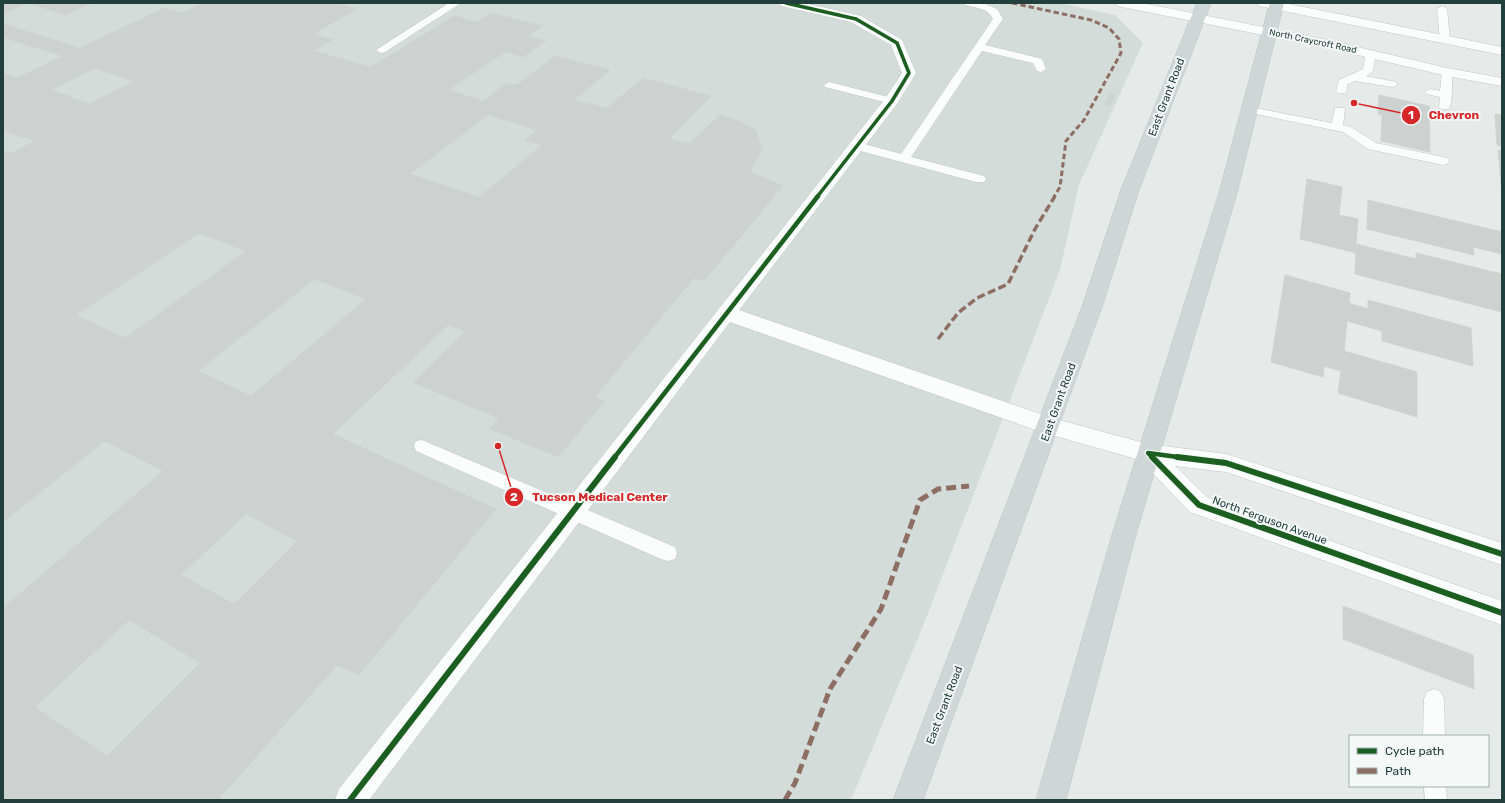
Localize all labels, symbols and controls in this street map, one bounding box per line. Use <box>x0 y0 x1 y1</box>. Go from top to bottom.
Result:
street label: North Craycroft Road <box>1268 27 1358 55</box>
street label: East Grant Road <box>1146 56 1187 138</box>
callout: Chevron <box>1401 103 1488 127</box>
text: 1 <box>1408 108 1414 122</box>
text: Chevron <box>1429 108 1480 122</box>
street label: East Grant Road <box>1038 361 1079 443</box>
callout: Tucson Medical Center <box>504 485 675 509</box>
text: 2 <box>510 490 518 504</box>
text: Tucson Medical Center <box>532 490 668 504</box>
street label: North Ferguson Avenue <box>1211 494 1329 547</box>
street label: East Grant Road <box>924 664 965 746</box>
legend <box>1349 735 1489 787</box>
text: Cycle path <box>1385 744 1444 758</box>
text: Path <box>1385 764 1411 778</box>

